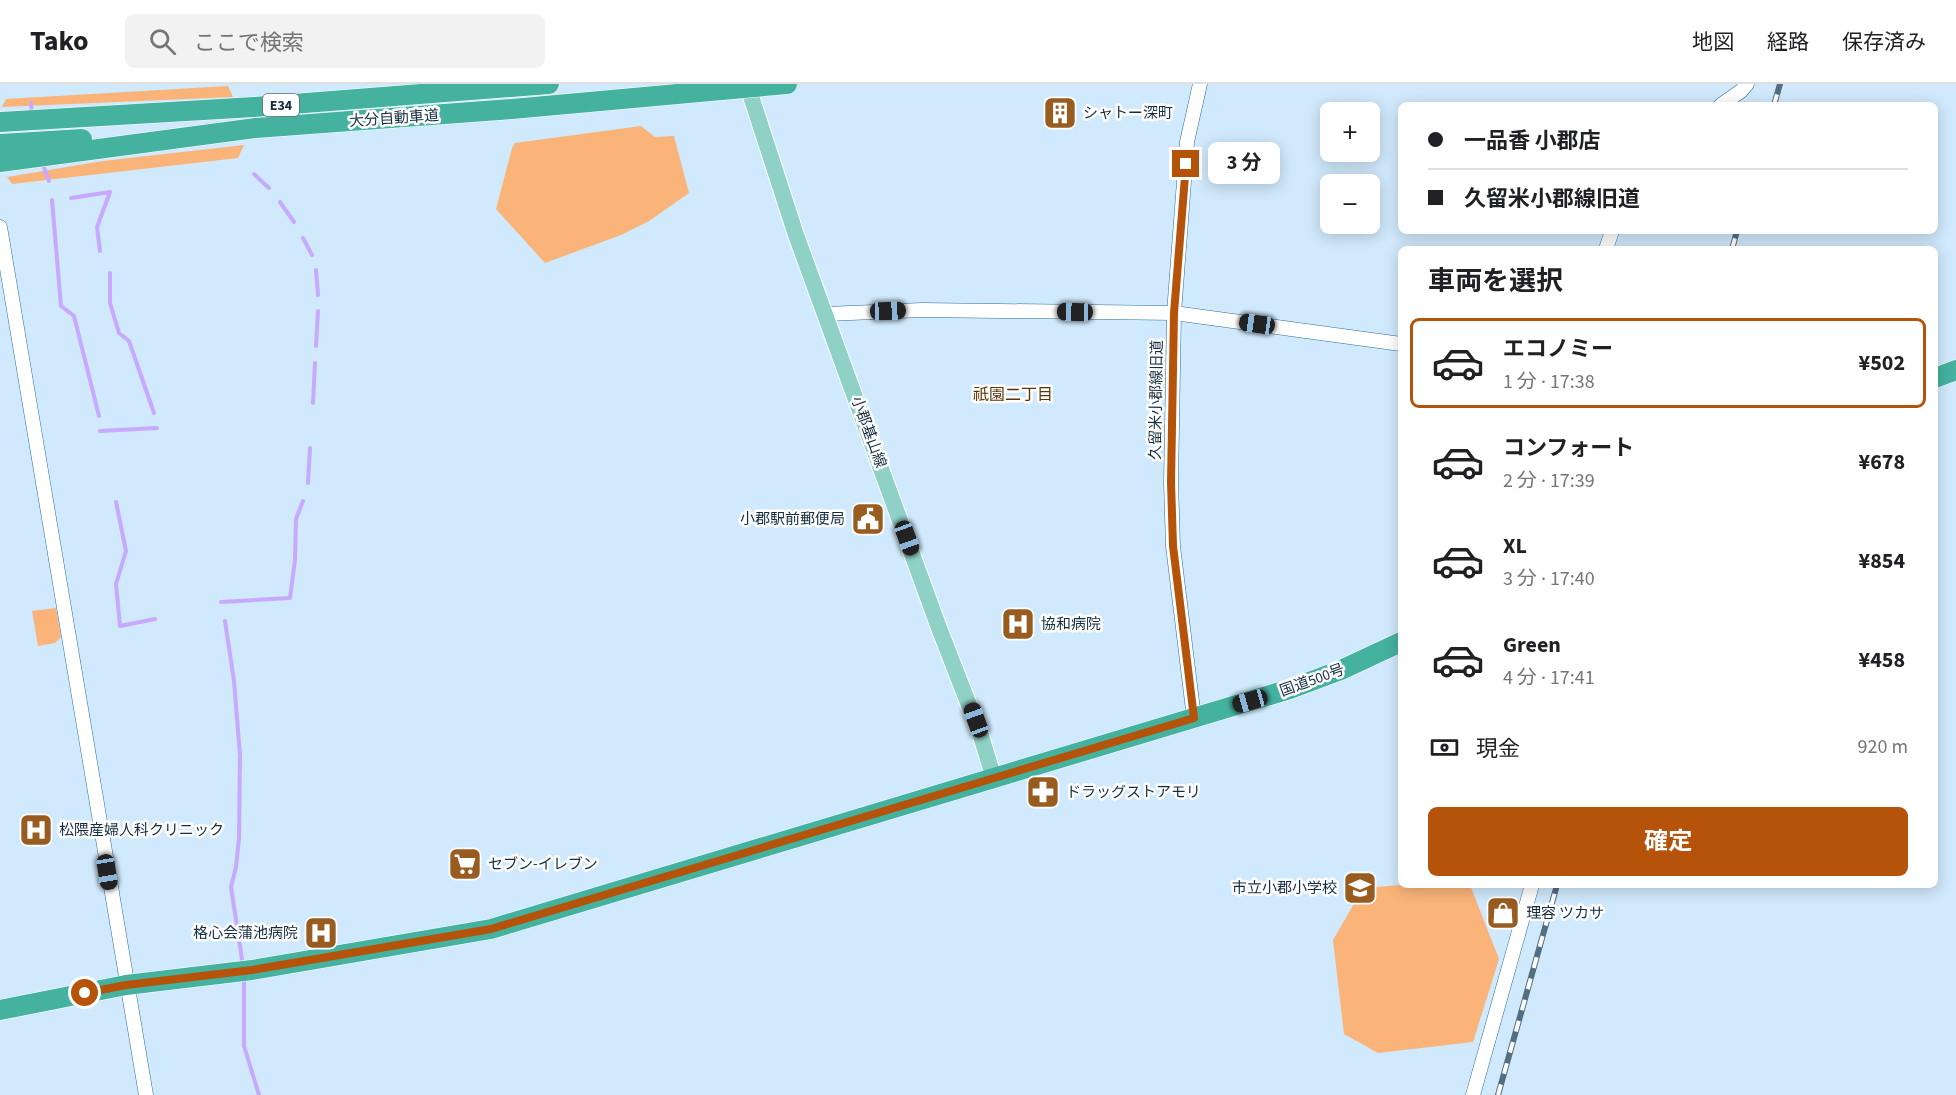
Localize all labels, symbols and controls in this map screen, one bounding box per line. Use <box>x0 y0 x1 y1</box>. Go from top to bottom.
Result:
search box <box>125 14 545 68</box>
text: Tako <box>30 21 89 61</box>
icon: search <box>146 25 179 58</box>
text: ここで検索 <box>194 27 304 59</box>
text: 地図 <box>1692 27 1734 57</box>
text: 経路 <box>1767 27 1809 57</box>
text: 保存済み <box>1842 27 1926 57</box>
road number: E34 <box>263 94 299 116</box>
building icon: シャトー深町 <box>1042 95 1078 131</box>
map controls <box>1320 102 1380 234</box>
button: + <box>1320 102 1380 162</box>
place label: シャトー深町 <box>1083 103 1173 124</box>
street label: 大分自動車道 <box>348 105 440 132</box>
text: 一品香 小郡店 <box>1464 125 1600 157</box>
callout: 3 分 <box>1207 143 1279 185</box>
text: 3 分 <box>1227 149 1261 177</box>
route end <box>1172 150 1199 177</box>
button: − <box>1320 174 1380 234</box>
text: 久留米小郡線旧道 <box>1464 183 1640 215</box>
text: 車両を選択 <box>1428 262 1563 301</box>
car <box>870 301 906 321</box>
car <box>1057 303 1093 321</box>
car <box>1238 313 1276 335</box>
text: エコノミー <box>1503 333 1613 365</box>
icon: car <box>1431 336 1485 390</box>
street label: 久留米小郡線旧道 <box>1145 340 1168 460</box>
text: ¥502 <box>1859 347 1905 379</box>
text: 1 分 · 17:38 <box>1503 368 1595 396</box>
district label: 祇園二丁目 <box>973 384 1053 406</box>
street label: 小郡基山線 <box>846 393 891 471</box>
text: コンフォート <box>1503 432 1634 464</box>
icon: car <box>1431 435 1485 489</box>
text: ¥678 <box>1859 446 1905 478</box>
text: 2 分 · 17:39 <box>1503 467 1595 495</box>
public building icon: 小郡駅前郵便局 <box>850 501 886 537</box>
place label: 小郡駅前郵便局 <box>740 509 845 530</box>
car <box>892 518 922 558</box>
text: XL <box>1503 530 1527 562</box>
icon: car <box>1431 534 1485 588</box>
text: ¥854 <box>1859 545 1905 577</box>
text: 3 分 · 17:40 <box>1503 565 1595 593</box>
hospital icon: 協和病院 <box>1000 606 1036 642</box>
place label: 協和病院 <box>1041 614 1101 635</box>
text: Green <box>1503 629 1561 661</box>
icon: car <box>1431 633 1485 687</box>
text: ¥458 <box>1859 644 1905 676</box>
street label: 国道500号 <box>1277 659 1347 702</box>
text: 4 分 · 17:41 <box>1503 664 1595 692</box>
car <box>1230 687 1270 715</box>
car <box>961 700 991 740</box>
icon: cash <box>1428 731 1461 764</box>
text: 現金 <box>1476 733 1520 765</box>
text: 920 m <box>1858 733 1908 761</box>
pharmacy icon: ドラッグストアモリ <box>1025 774 1061 810</box>
place label: ドラッグストアモリ <box>1066 782 1201 803</box>
button: 確定 <box>1428 807 1908 876</box>
hospital icon: 松隈産婦人科クリニック <box>18 812 54 848</box>
place label: 松隈産婦人科クリニック <box>59 820 224 841</box>
supermarket icon: セブン-イレブン <box>447 846 483 882</box>
car <box>95 853 119 891</box>
place label: セブン-イレブン <box>488 854 598 875</box>
school or university icon: 市立小郡小学校 <box>1342 870 1378 906</box>
place label: 市立小郡小学校 <box>1232 878 1337 899</box>
shop icon: 理容 ツカサ <box>1485 895 1521 931</box>
place label: 理容 ツカサ <box>1526 903 1604 924</box>
hospital icon: 格心会蒲池病院 <box>303 915 339 951</box>
place label: 格心会蒲池病院 <box>193 923 298 944</box>
route start <box>71 979 98 1006</box>

